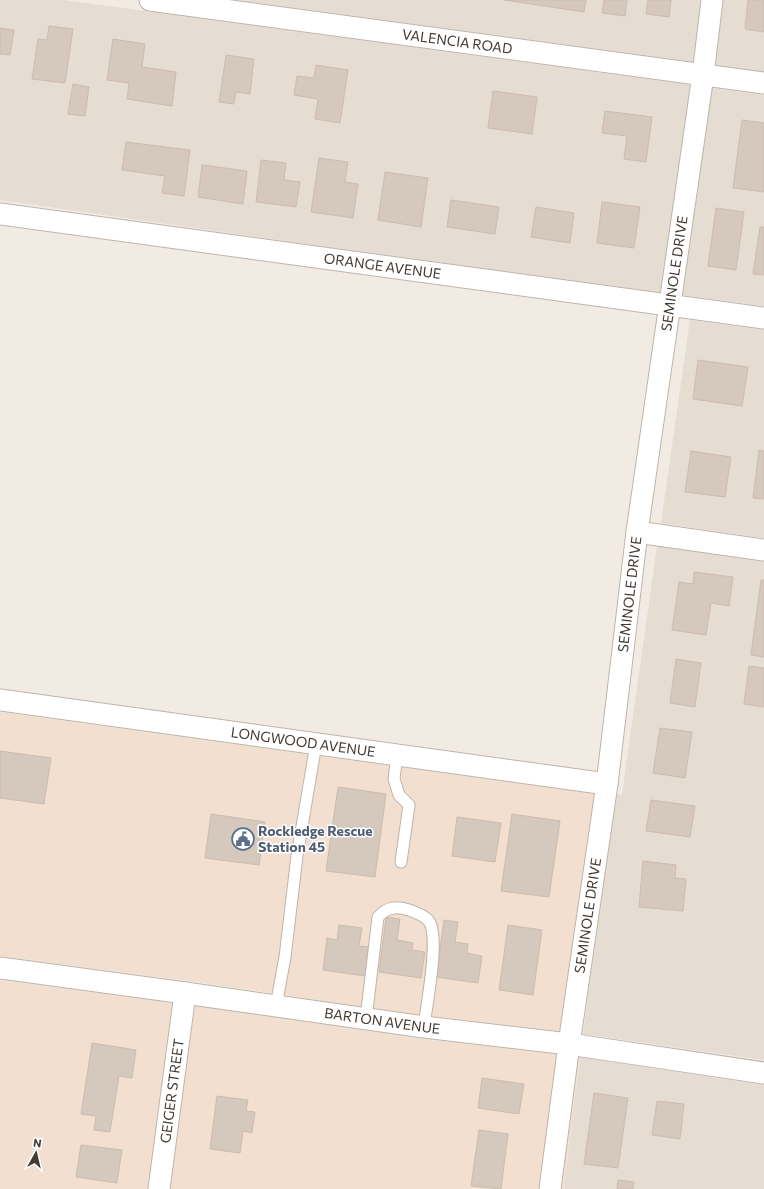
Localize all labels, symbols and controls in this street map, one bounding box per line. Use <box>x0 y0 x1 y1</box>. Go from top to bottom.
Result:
street label: VALENCIA ROAD <box>401 25 514 57</box>
street label: SEMINOLE DRIVE <box>657 215 691 332</box>
street label: ORANGE AVENUE <box>323 249 442 282</box>
street label: SEMINOLE DRIVE <box>614 535 644 653</box>
street label: LONGWOOD AVENUE <box>230 723 376 760</box>
place label: Rockledge Rescue Station 45 <box>258 822 373 855</box>
public building icon: Rockledge Rescue Station 45 <box>230 826 256 852</box>
street label: SEMINOLE DRIVE <box>570 857 604 974</box>
street label: BARTON AVENUE <box>323 1004 441 1037</box>
street label: GEIGER STREET <box>156 1038 187 1144</box>
north arrow <box>16 1133 56 1173</box>
text: N <box>32 1136 42 1150</box>

